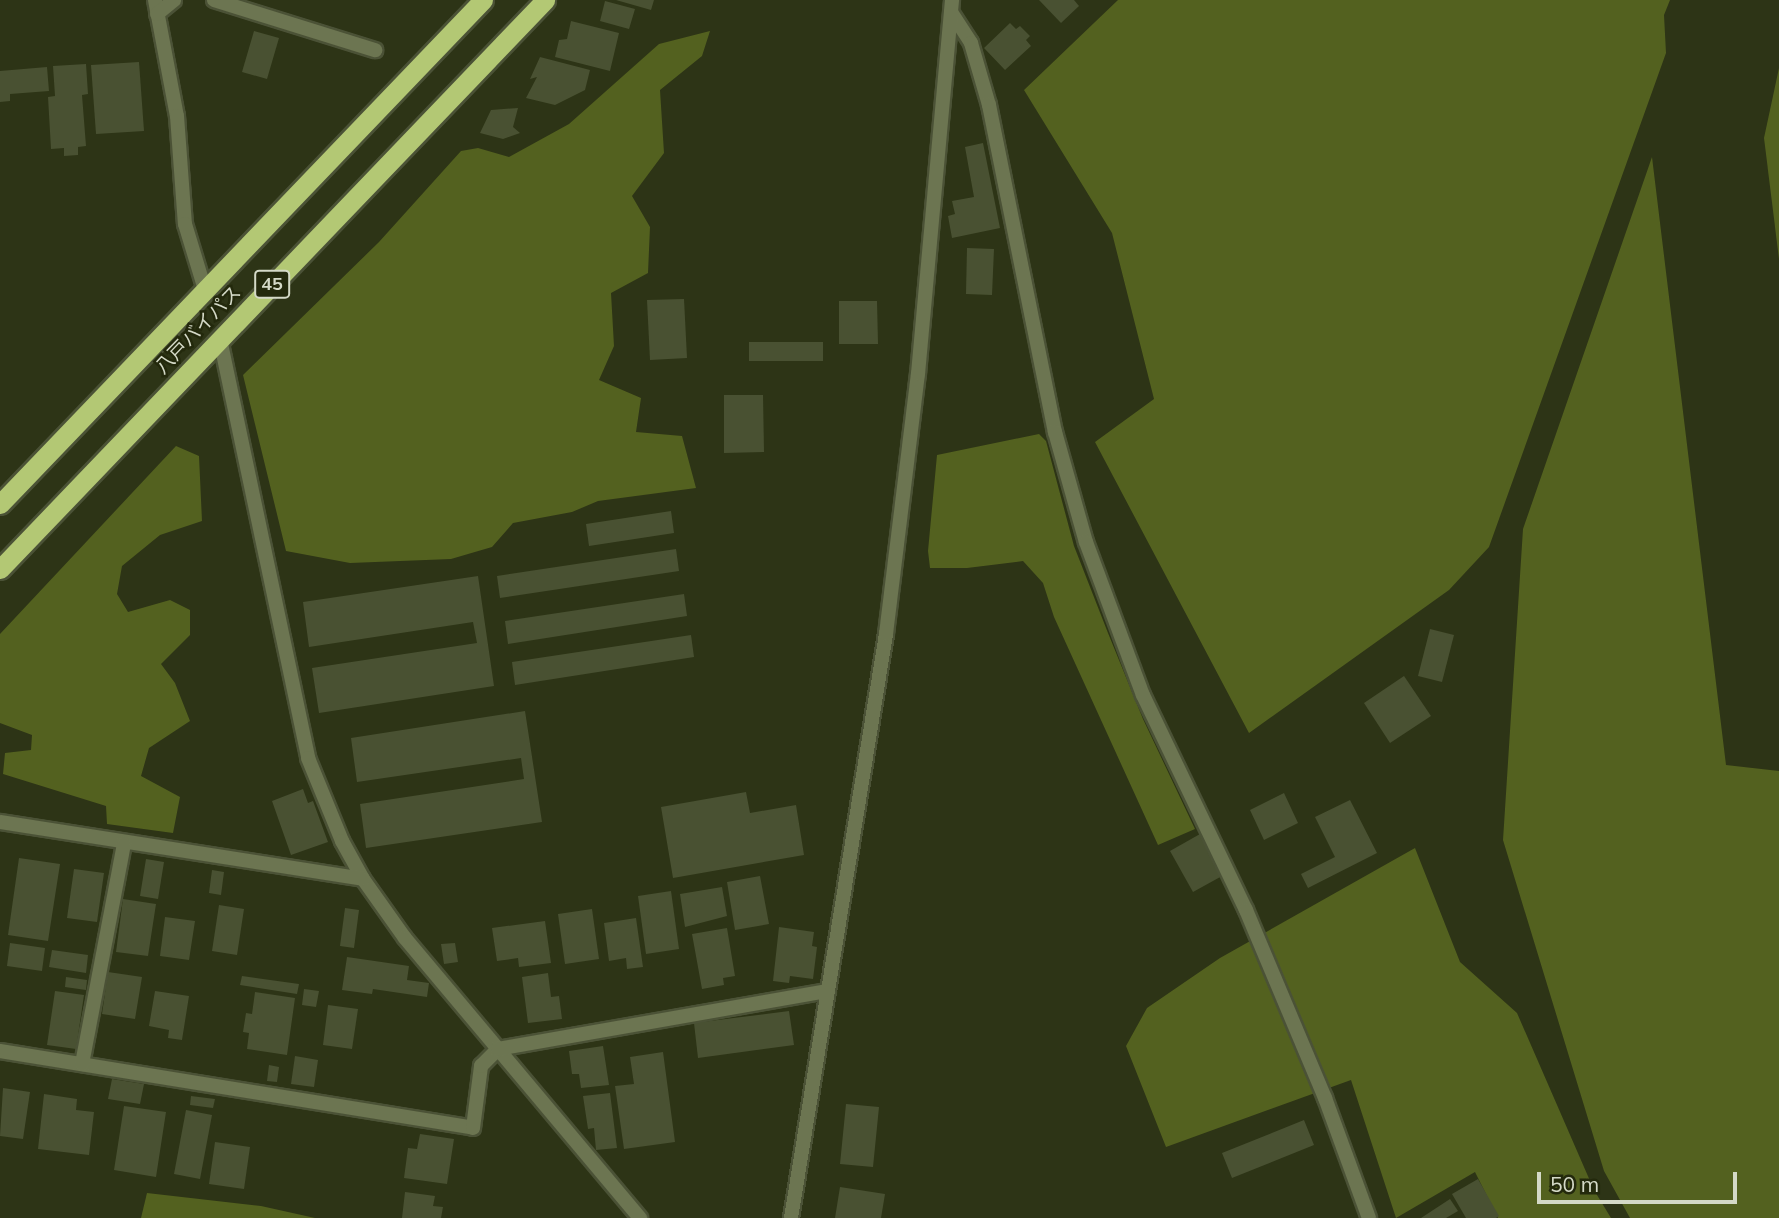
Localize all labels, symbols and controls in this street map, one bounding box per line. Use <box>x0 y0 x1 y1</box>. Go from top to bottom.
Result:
road number: 45 <box>253 270 291 298</box>
street label: 八戸バイパス <box>150 281 246 379</box>
scale bar <box>1541 1158 1740 1202</box>
text: 50 m <box>1550 1171 1599 1197</box>

